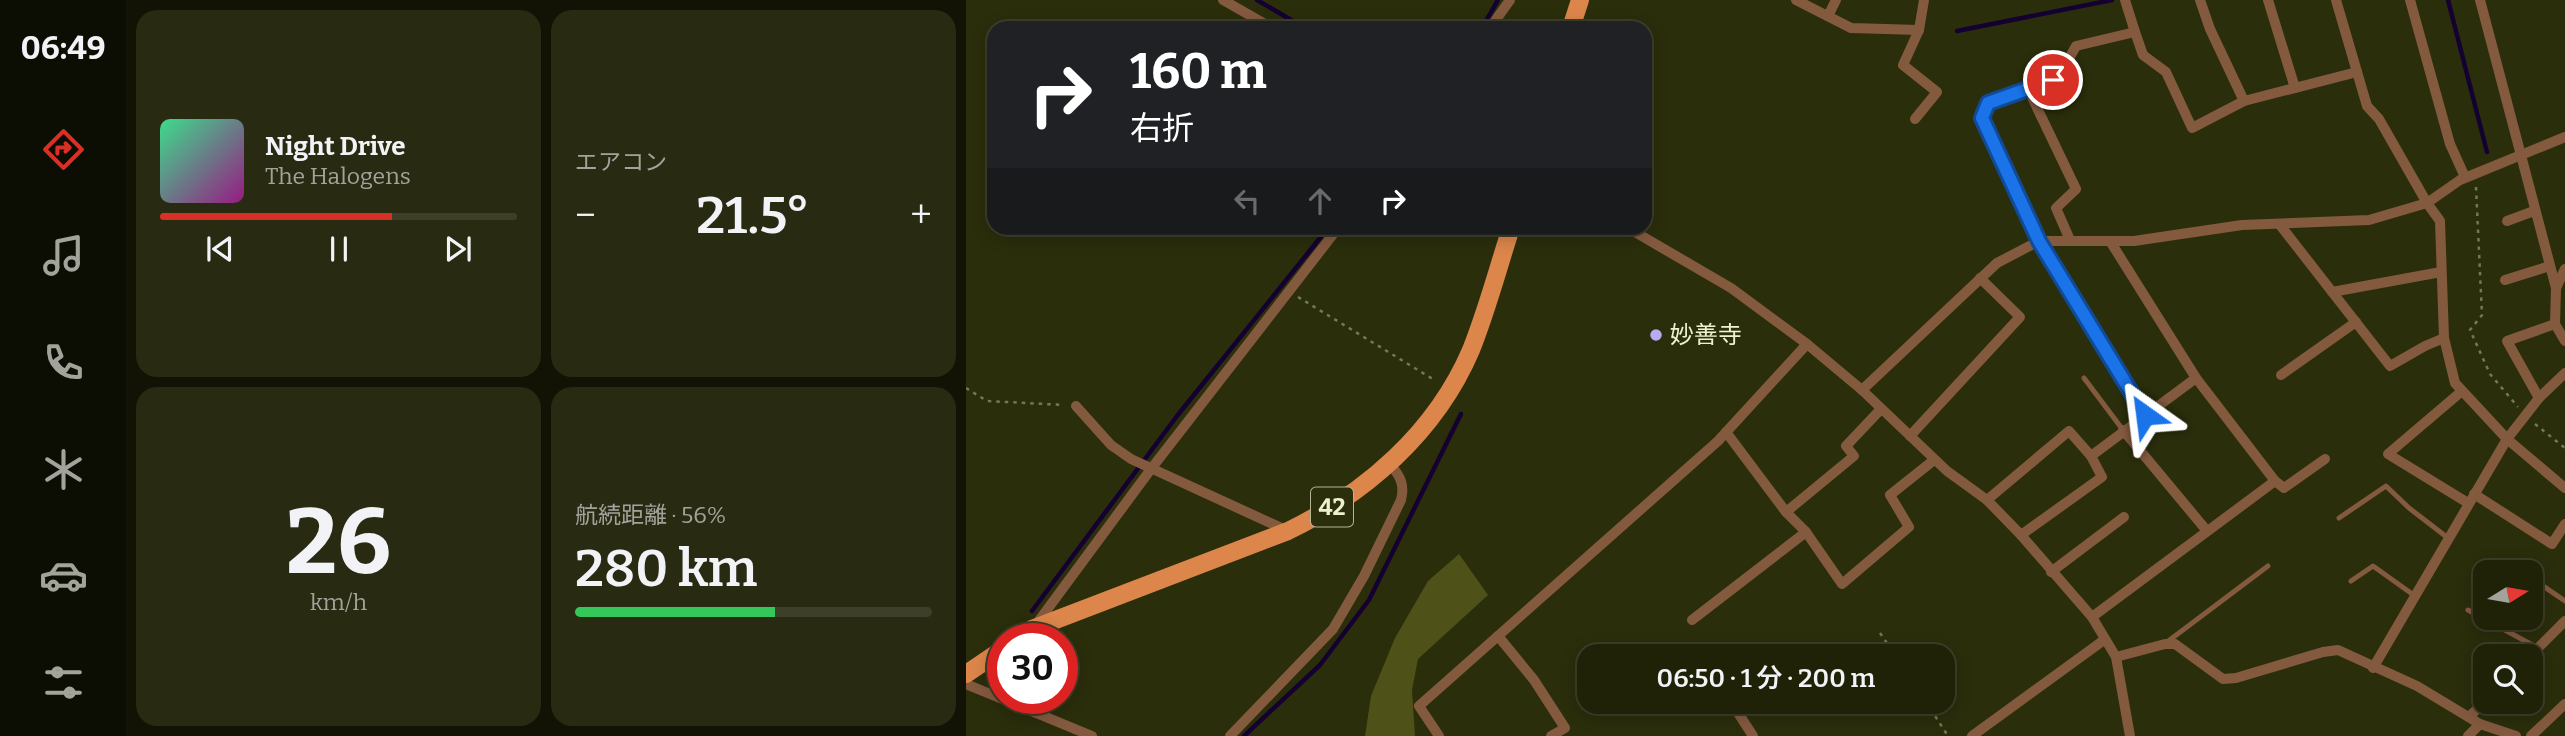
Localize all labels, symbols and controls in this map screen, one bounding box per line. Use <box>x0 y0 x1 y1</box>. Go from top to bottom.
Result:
text: 06:49 <box>20 29 106 67</box>
text: 160 m <box>1130 42 1267 101</box>
icon: right <box>1015 49 1106 140</box>
pin <box>2023 50 2083 110</box>
icon: arrive <box>2034 61 2072 99</box>
text: 右折 <box>1130 109 1194 147</box>
icon: directions <box>39 125 88 174</box>
text: Night Drive <box>265 131 406 162</box>
text: エアコン <box>575 148 667 176</box>
text: The Halogens <box>265 162 411 190</box>
icon: left <box>1228 182 1266 220</box>
icon: ahead <box>1301 182 1339 220</box>
icon: right <box>1374 182 1412 220</box>
text: 21.5° <box>696 184 810 247</box>
text: − <box>575 192 596 238</box>
text: + <box>910 192 932 238</box>
icon: previous <box>201 230 239 268</box>
icon: pause <box>320 230 358 268</box>
icon: next <box>439 230 477 268</box>
icon: music <box>39 231 88 280</box>
place label: 妙善寺 <box>1670 321 1742 349</box>
marker: 妙善寺 <box>1648 327 1664 343</box>
icon: phone <box>39 338 88 387</box>
position arrow <box>2108 378 2182 452</box>
icon: climate <box>39 445 88 494</box>
text: 26 <box>286 488 391 597</box>
road number: 42 <box>1311 488 1353 526</box>
text: 航続距離 · 56% <box>575 501 726 529</box>
text: 280 km <box>575 537 757 600</box>
icon: car <box>39 551 88 600</box>
north arrow <box>2473 560 2543 630</box>
map controls <box>2473 560 2543 714</box>
text: km/h <box>310 588 367 616</box>
speed limit sign: 30 <box>987 623 1078 714</box>
button: search <box>2473 644 2543 714</box>
icon: filters <box>39 658 88 707</box>
text: 06:50 · 1 分 · 200 m <box>1657 663 1875 694</box>

